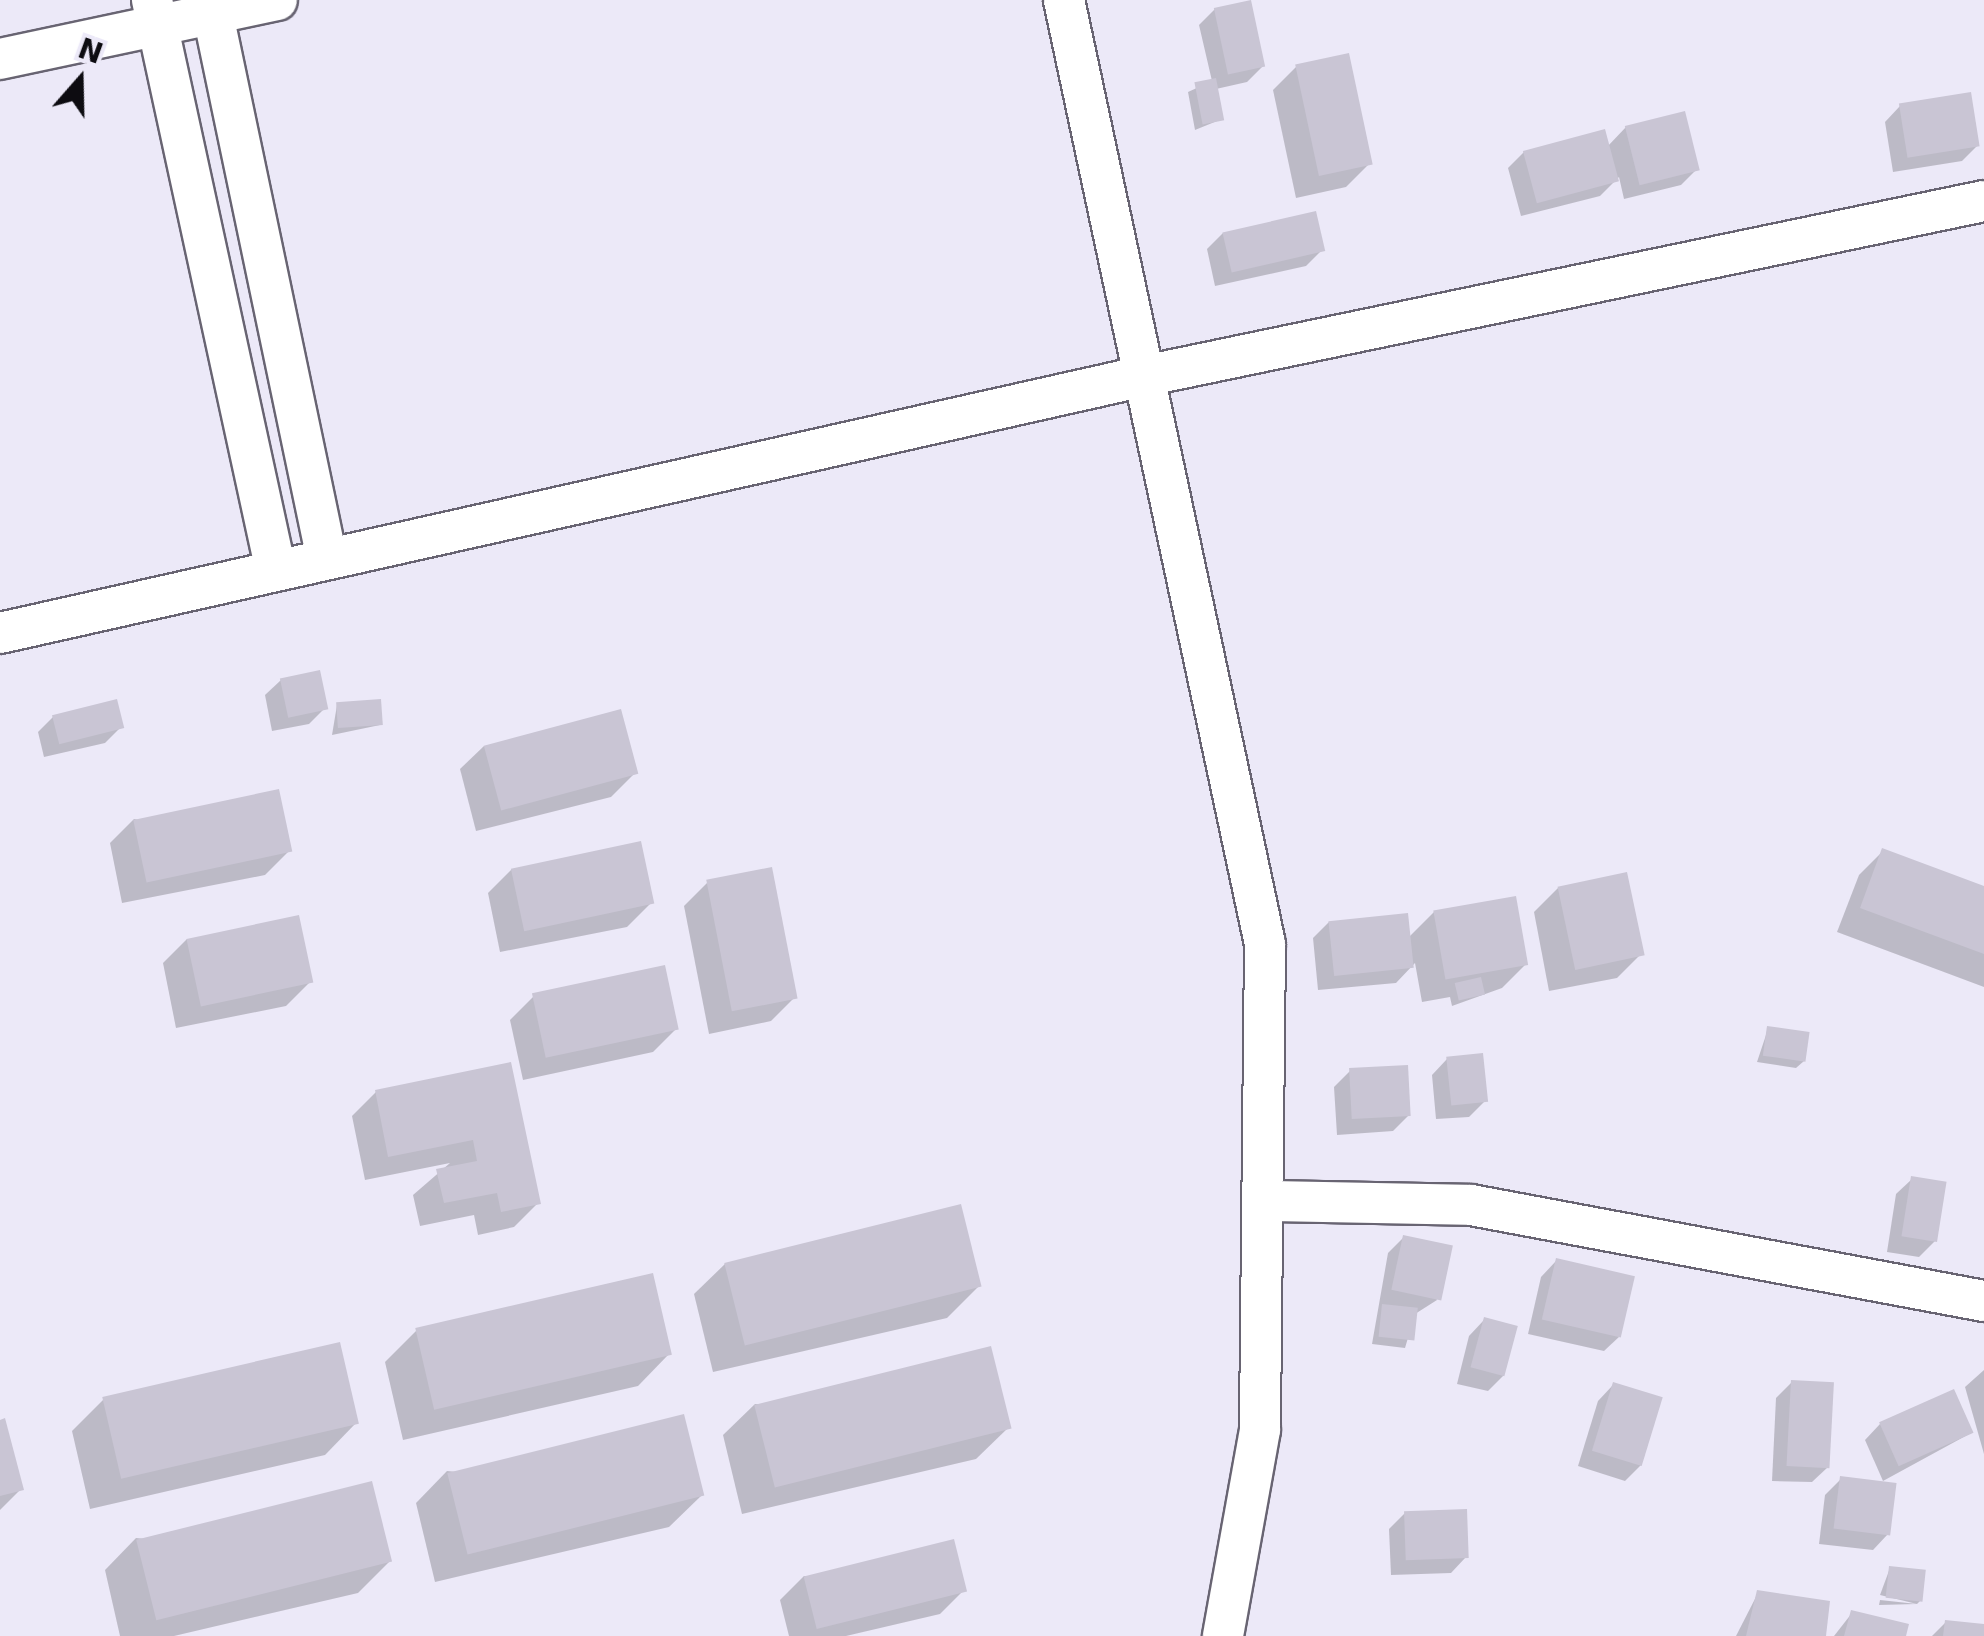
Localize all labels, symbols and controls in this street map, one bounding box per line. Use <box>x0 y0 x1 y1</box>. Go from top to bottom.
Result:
north arrow <box>30 30 130 130</box>
text: N <box>74 32 107 71</box>

